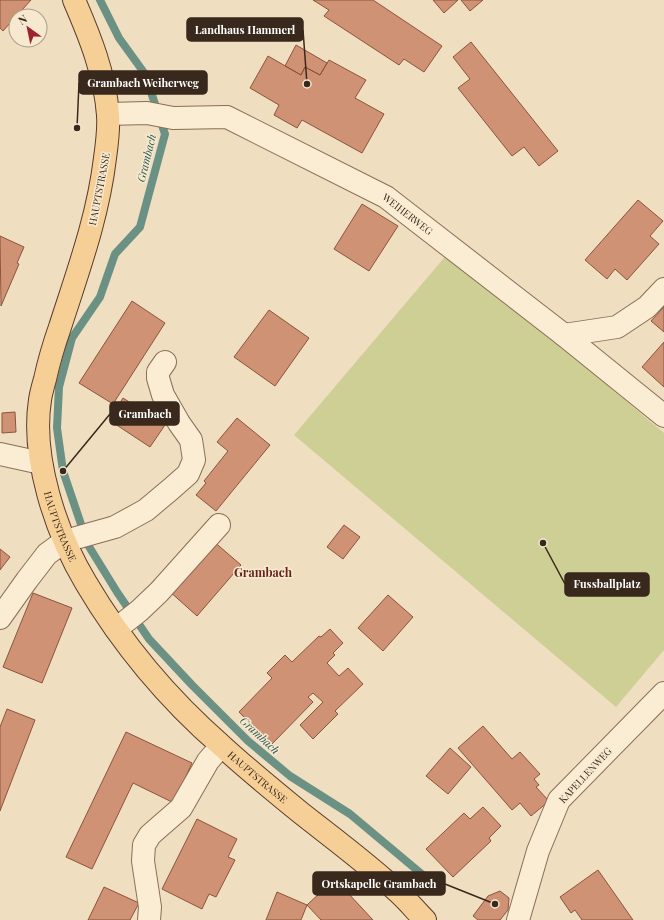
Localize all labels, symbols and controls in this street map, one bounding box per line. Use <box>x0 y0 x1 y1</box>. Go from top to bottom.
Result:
north arrow <box>8 8 48 48</box>
text: N <box>15 11 30 28</box>
callout: Landhaus Hammerl <box>187 18 303 41</box>
text: Landhaus Hammerl <box>195 22 296 37</box>
callout: Grambach Weiherweg <box>79 71 207 94</box>
text: Grambach Weiherweg <box>87 75 200 90</box>
water label: Grambach <box>133 132 159 184</box>
street label: HAUPTSTRASSE <box>85 151 113 227</box>
street label: WEIHERWEG <box>379 189 436 238</box>
callout: Grambach <box>110 402 179 425</box>
text: Grambach <box>118 406 172 421</box>
street label: HAUPTSTRASSE <box>41 490 80 564</box>
district label: Grambach <box>234 564 293 580</box>
callout: Fussballplatz <box>565 573 649 596</box>
text: Fussballplatz <box>573 576 641 591</box>
water label: Grambach <box>237 713 283 757</box>
street label: KAPELLENWEG <box>555 744 615 806</box>
street label: HAUPTSTRASSE <box>225 748 290 806</box>
callout: Ortskapelle Grambach <box>313 872 445 895</box>
text: Ortskapelle Grambach <box>321 876 437 891</box>

